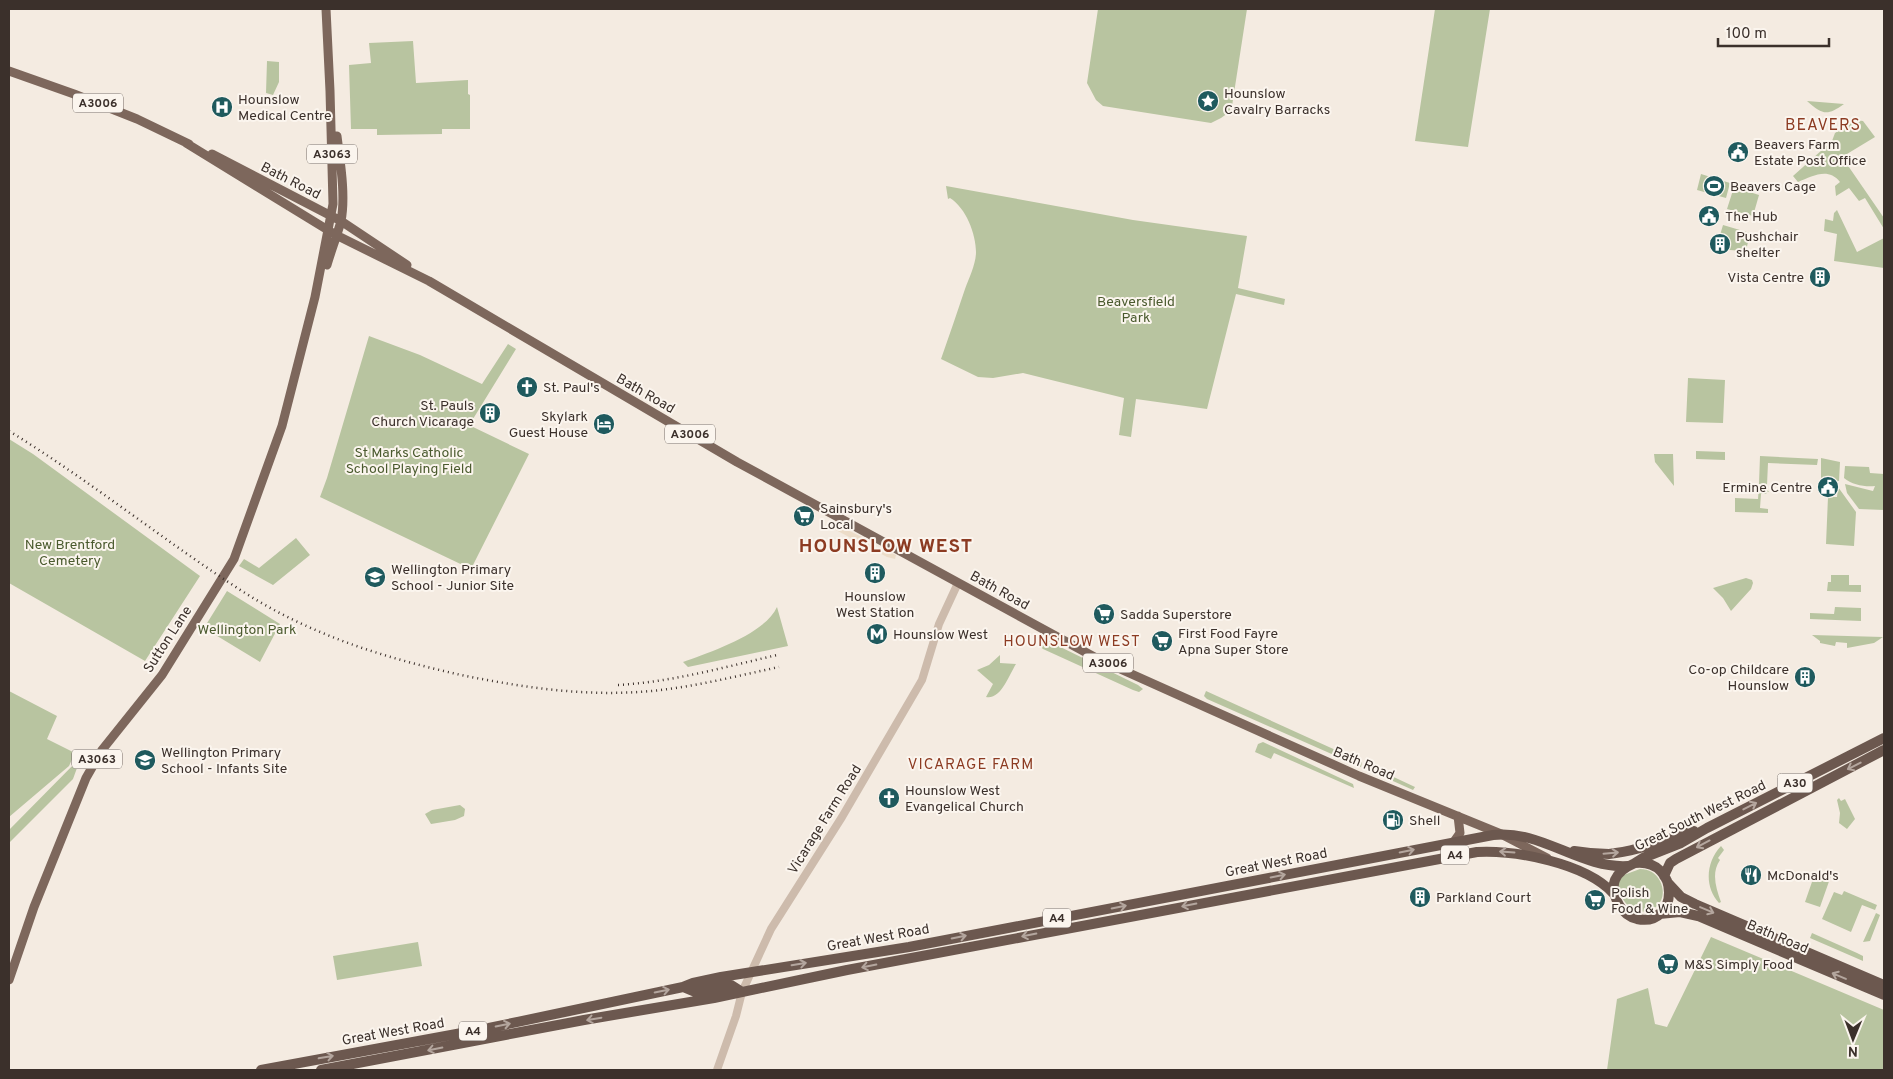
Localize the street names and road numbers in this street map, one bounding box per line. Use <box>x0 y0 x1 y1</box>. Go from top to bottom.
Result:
road number: A3006 <box>73 94 123 112</box>
road number: A3063 <box>307 144 357 164</box>
street label: Bath Road <box>257 159 323 204</box>
street label: Bath Road <box>613 371 678 418</box>
road number: A3006 <box>665 424 715 444</box>
street label: Bath Road <box>967 568 1032 615</box>
street label: Sutton Lane <box>140 603 196 676</box>
road number: A3006 <box>1083 654 1133 672</box>
street label: Bath Road <box>1330 744 1397 785</box>
road number: A3063 <box>72 750 122 769</box>
street label: Vicarage Farm Road <box>785 762 866 878</box>
road number: A30 <box>1778 774 1812 792</box>
street label: Great South West Road <box>1632 777 1769 856</box>
street label: Great West Road <box>1224 845 1329 882</box>
road number: A4 <box>1441 846 1469 864</box>
road number: A4 <box>1043 908 1071 928</box>
street label: Bath Road <box>1744 917 1811 958</box>
street label: Great West Road <box>826 921 931 956</box>
street label: Great West Road <box>341 1015 446 1050</box>
road number: A4 <box>459 1021 487 1040</box>

